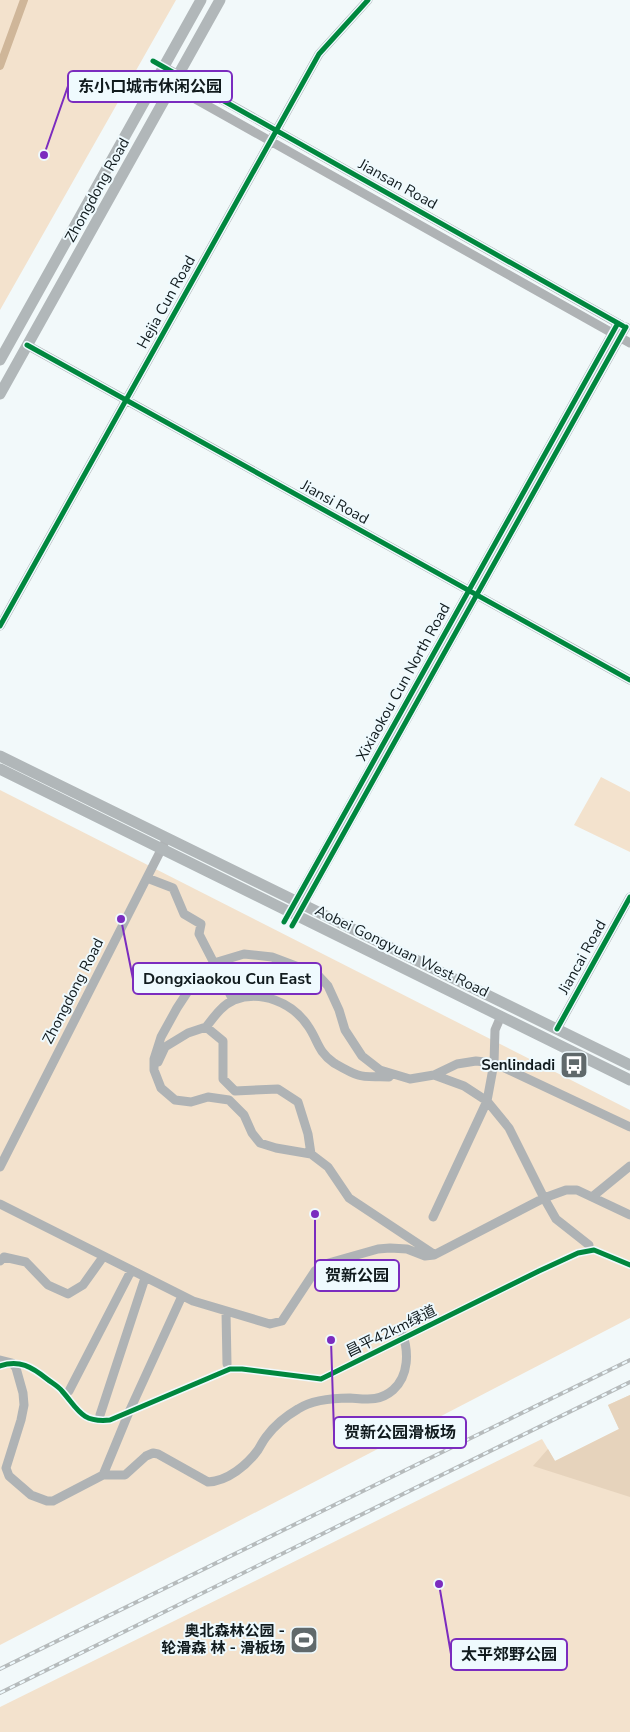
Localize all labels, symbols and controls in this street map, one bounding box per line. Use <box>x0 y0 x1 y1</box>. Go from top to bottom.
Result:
callout: 东小口城市休闲公园 <box>68 71 232 102</box>
text: 东小口城市休闲公园 <box>78 76 222 98</box>
street label: Zhongdong Road <box>60 134 134 246</box>
street label: Jiansan Road <box>354 154 441 214</box>
street label: Hejia Cun Road <box>132 252 200 352</box>
street label: Jiansi Road <box>297 475 372 529</box>
street label: Xixiaokou Cun North Road <box>351 600 455 764</box>
street label: Aobei Gongyuan West Road <box>312 900 492 1002</box>
street label: Jiancai Road <box>553 916 611 999</box>
street label: Zhongdong Road <box>38 935 108 1047</box>
callout: Dongxiaokou Cun East <box>133 963 321 994</box>
text: Dongxiaokou Cun East <box>143 968 312 990</box>
bus stop icon: Senlindadi <box>559 1050 589 1080</box>
place label: Senlindadi <box>481 1055 555 1075</box>
callout: 贺新公园 <box>315 1260 399 1291</box>
text: 贺新公园 <box>325 1265 389 1287</box>
street label: 昌平42km绿道 <box>342 1300 440 1362</box>
callout: 贺新公园滑板场 <box>334 1417 466 1448</box>
text: 贺新公园滑板场 <box>344 1422 456 1444</box>
place label: 奥北森林公园 - 轮滑森 林 - 滑板场 <box>161 1621 285 1658</box>
sports icon: 奥北森林公园 - 轮滑森 林 - 滑板场 <box>289 1625 319 1655</box>
callout: 太平郊野公园 <box>451 1639 567 1670</box>
text: 太平郊野公园 <box>461 1644 557 1666</box>

